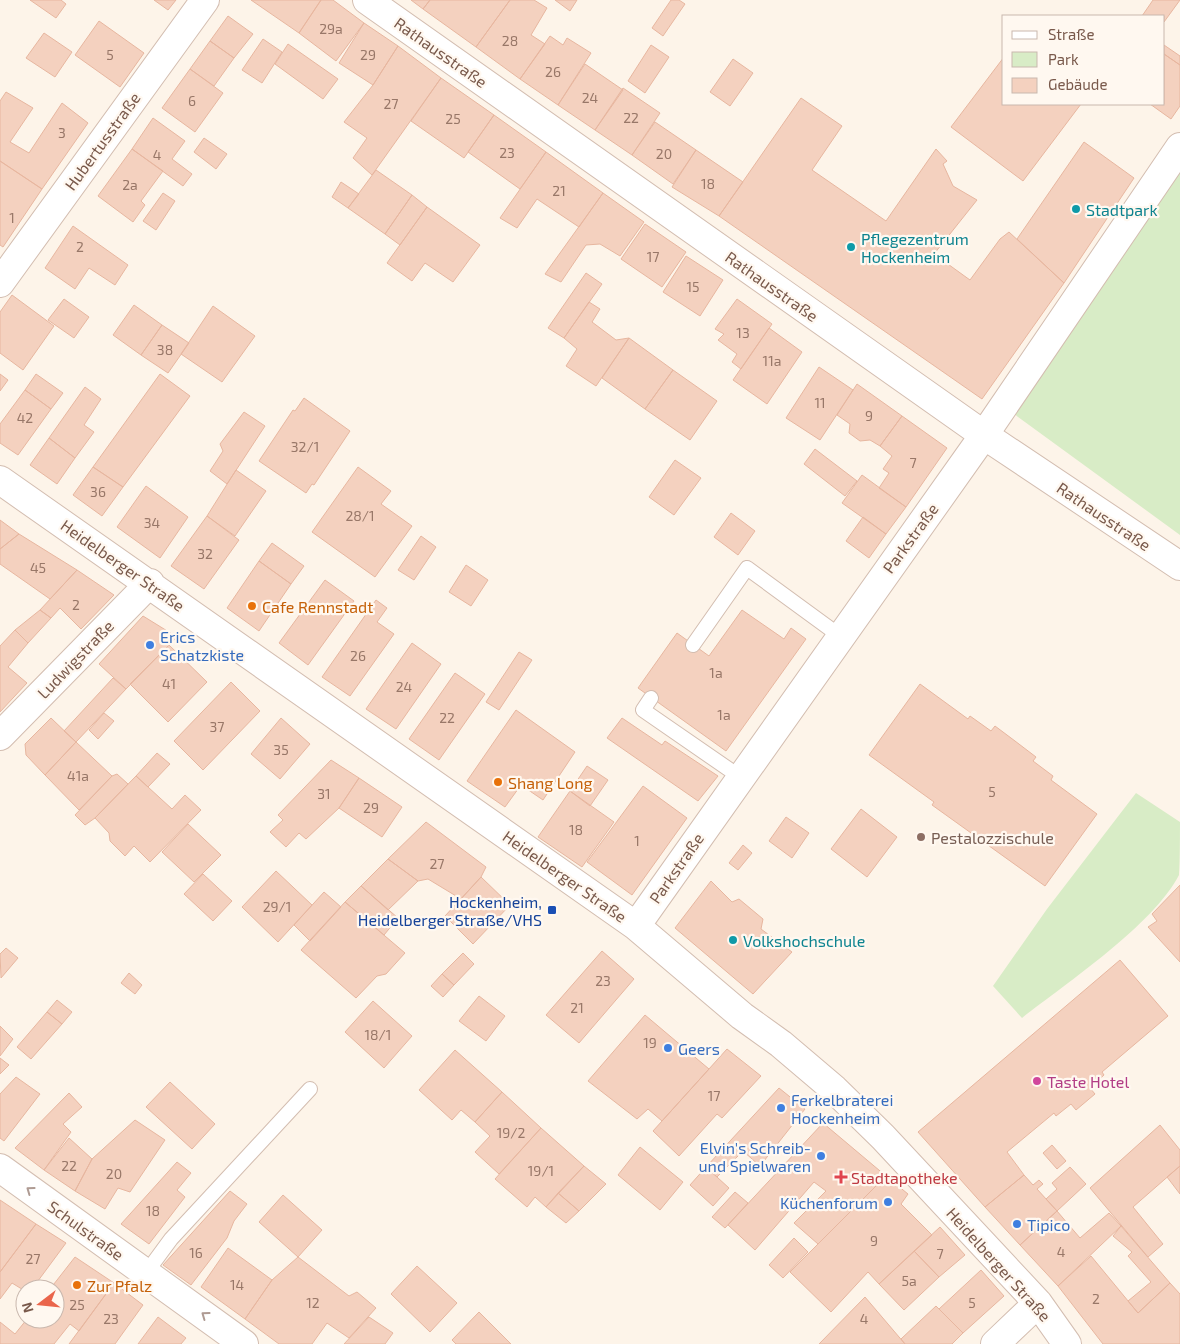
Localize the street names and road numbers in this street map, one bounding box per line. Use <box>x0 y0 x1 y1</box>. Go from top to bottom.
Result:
street label: Rathausstraße <box>391 13 491 91</box>
street label: Hubertusstraße <box>60 88 144 194</box>
street label: Rathausstraße <box>722 247 822 325</box>
street label: Rathausstraße <box>1054 478 1154 554</box>
street label: Parkstraße <box>878 499 942 577</box>
street label: Heidelberger Straße <box>58 515 188 615</box>
street label: Ludwigstraße <box>33 616 117 702</box>
street label: Heidelberger Straße <box>500 826 630 926</box>
street label: Parkstraße <box>645 829 707 907</box>
street label: Schulstraße <box>44 1196 128 1264</box>
street label: Heidelberger Straße <box>943 1203 1055 1325</box>

